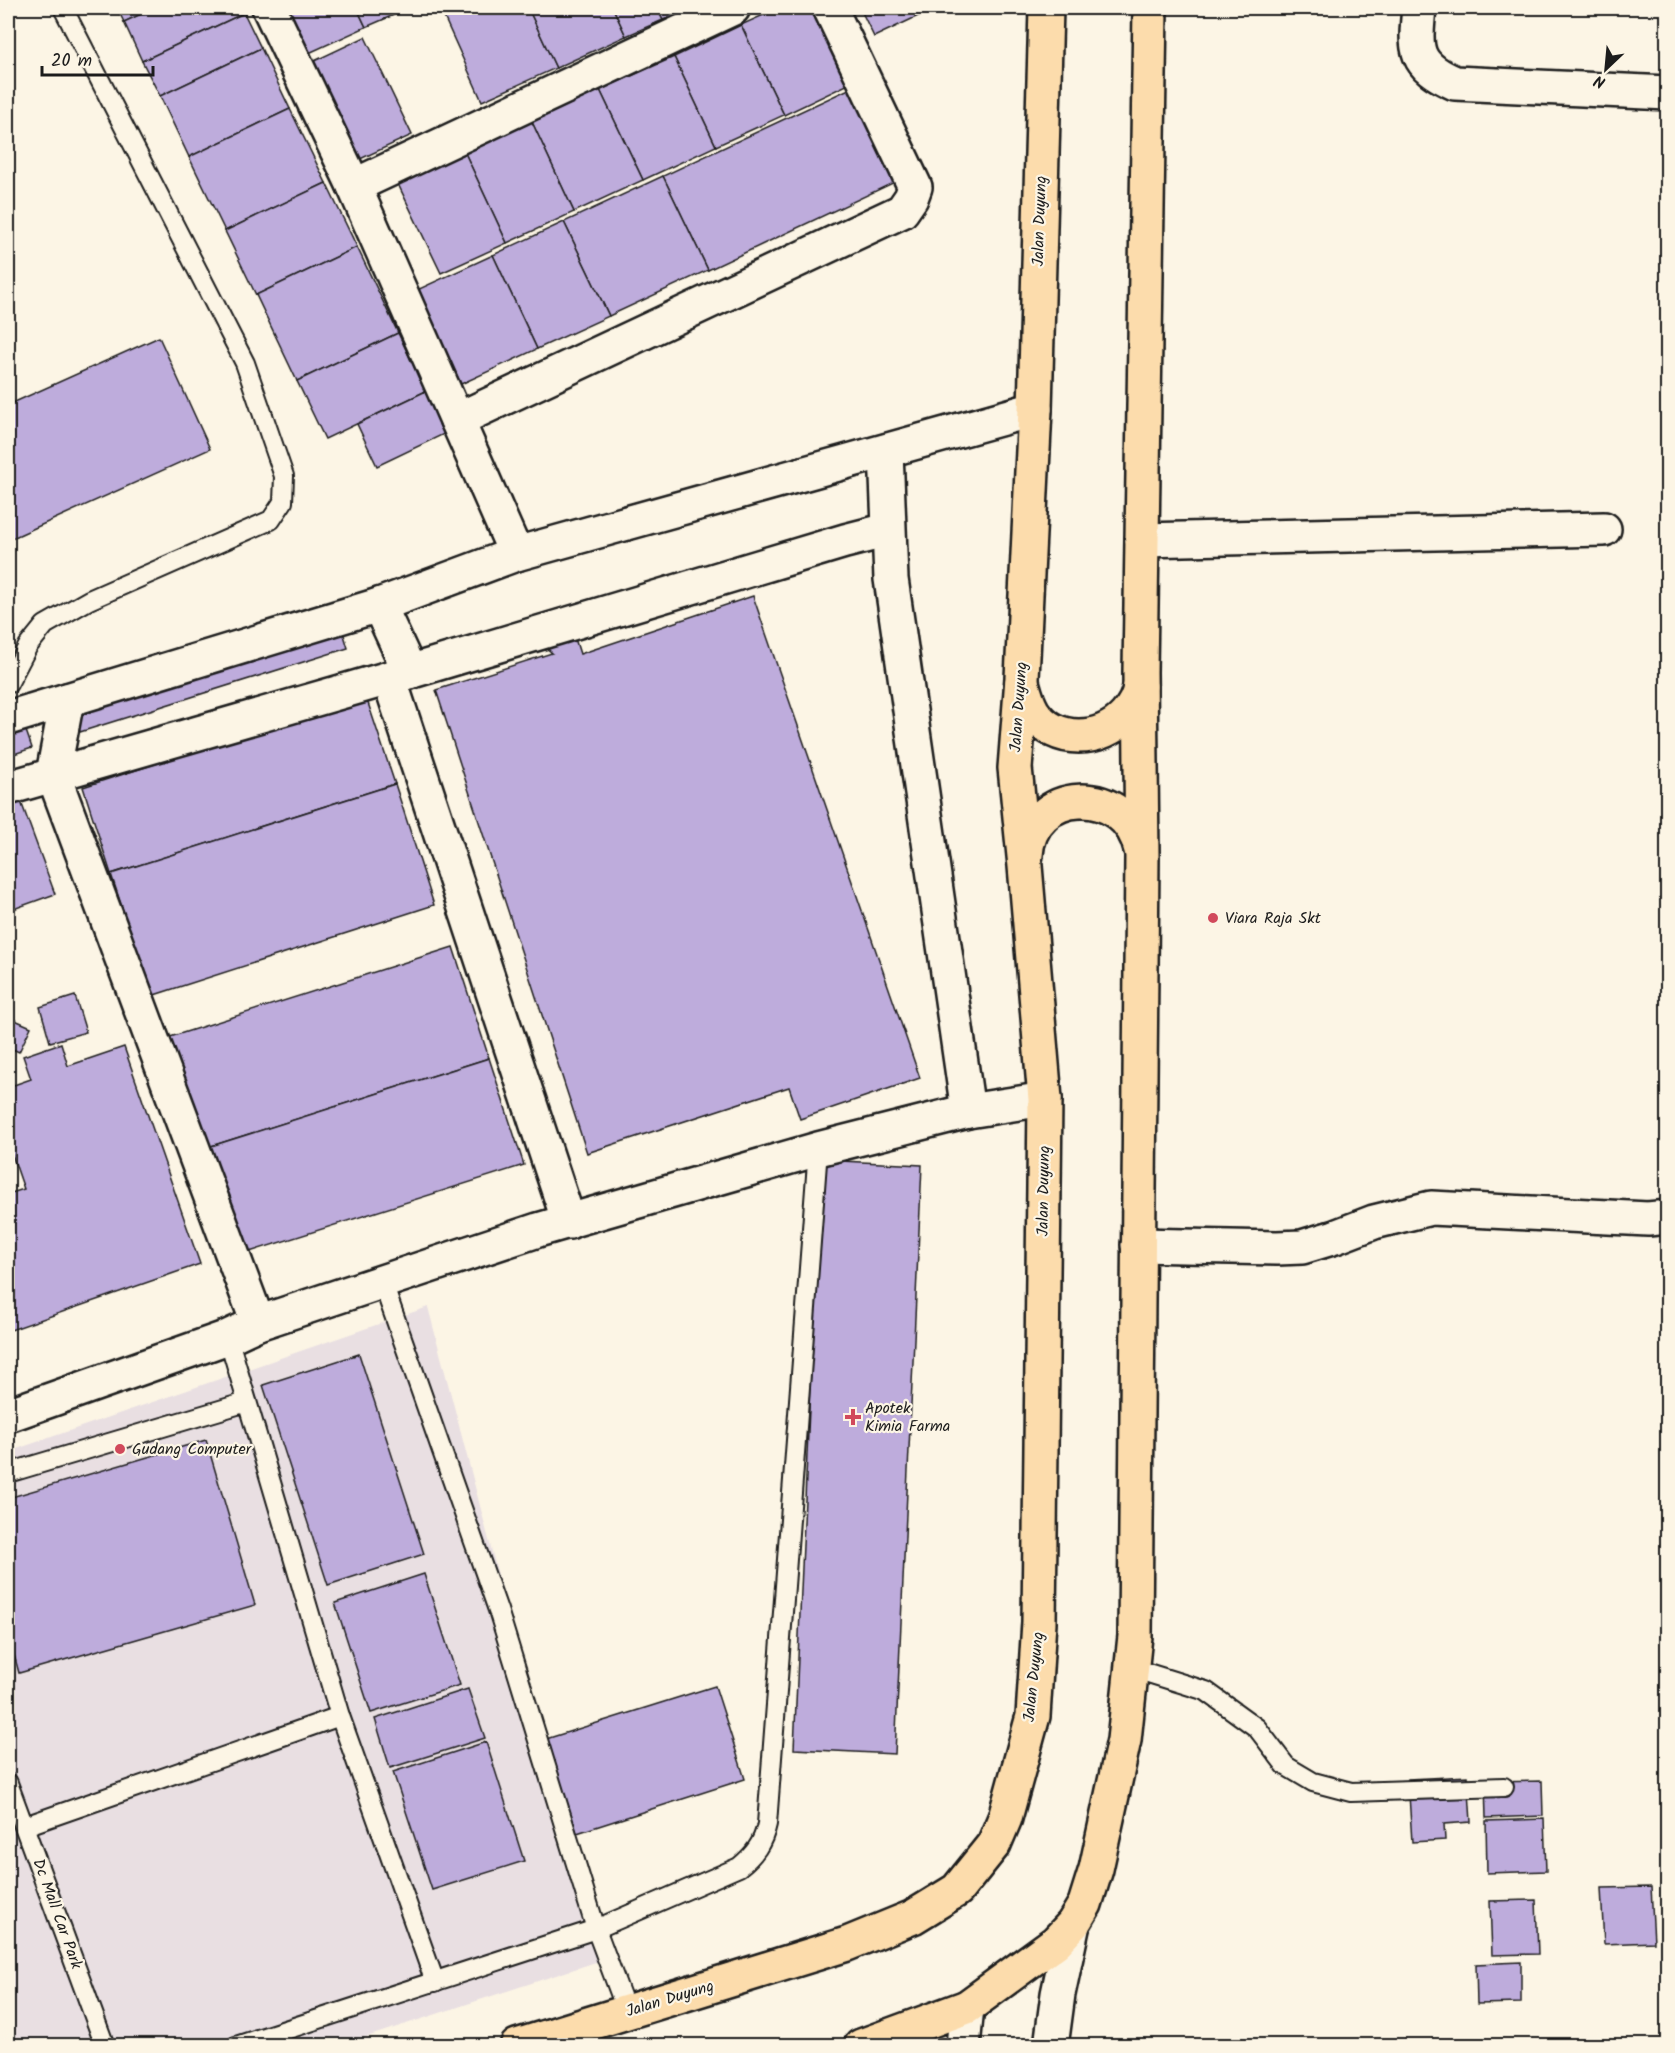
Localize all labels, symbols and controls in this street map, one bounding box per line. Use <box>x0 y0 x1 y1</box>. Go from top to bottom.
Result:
scale bar <box>42 39 153 77</box>
north arrow <box>1576 39 1636 99</box>
text: 20 m <box>51 47 92 76</box>
text: N <box>1590 68 1610 95</box>
street label: Jalan Duyung <box>1026 175 1054 267</box>
street label: Jalan Duyung <box>1003 661 1035 753</box>
place label: Viara Raja Skt <box>1225 906 1322 931</box>
marker: Viara Raja Skt <box>1206 911 1220 925</box>
street label: Jalan Duyung <box>1031 1145 1057 1237</box>
place label: Apotek Kimia Farma <box>865 1396 950 1439</box>
marker: Apotek Kimia Farma <box>846 1410 860 1424</box>
place label: Gudang Computer <box>132 1437 253 1462</box>
marker: Gudang Computer <box>113 1442 127 1456</box>
street label: Jalan Duyung <box>1017 1631 1051 1723</box>
street label: Dc Mall Car Park <box>25 1855 89 1973</box>
street label: Jalan Duyung <box>623 1974 717 2024</box>

